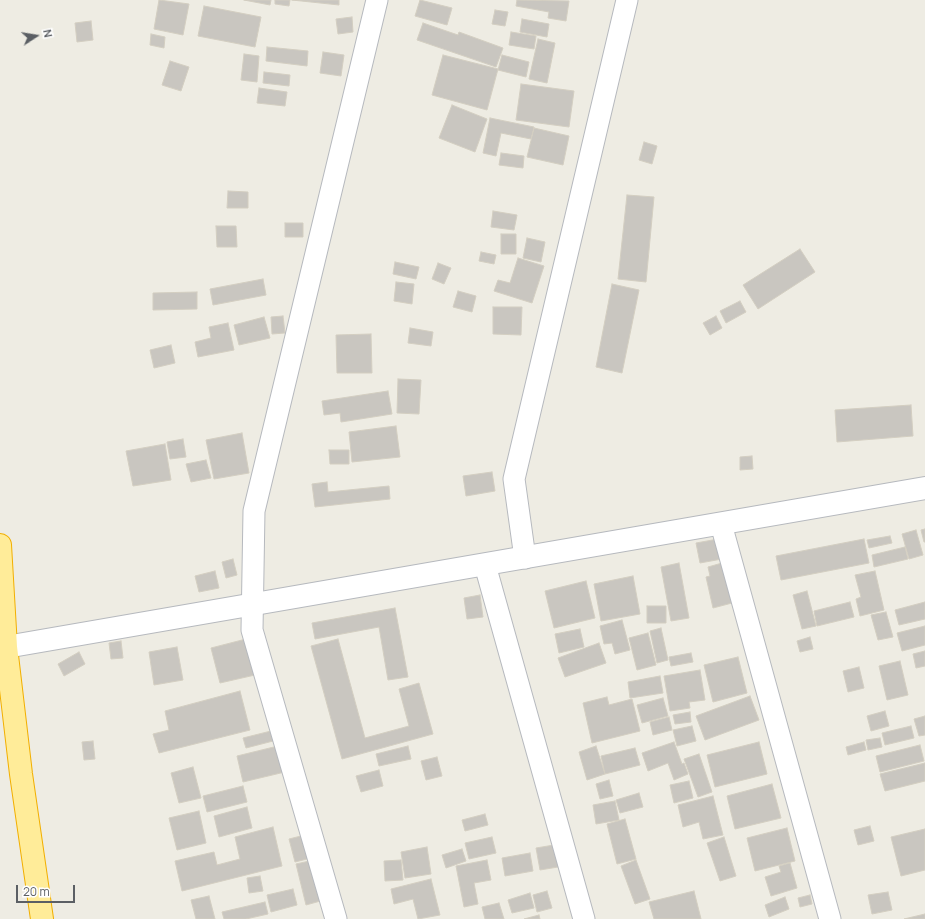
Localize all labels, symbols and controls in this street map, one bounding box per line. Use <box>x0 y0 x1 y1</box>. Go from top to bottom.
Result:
north arrow <box>16 16 56 56</box>
text: N <box>40 28 56 39</box>
scale bar <box>18 877 77 903</box>
text: 20 m <box>23 883 50 900</box>

